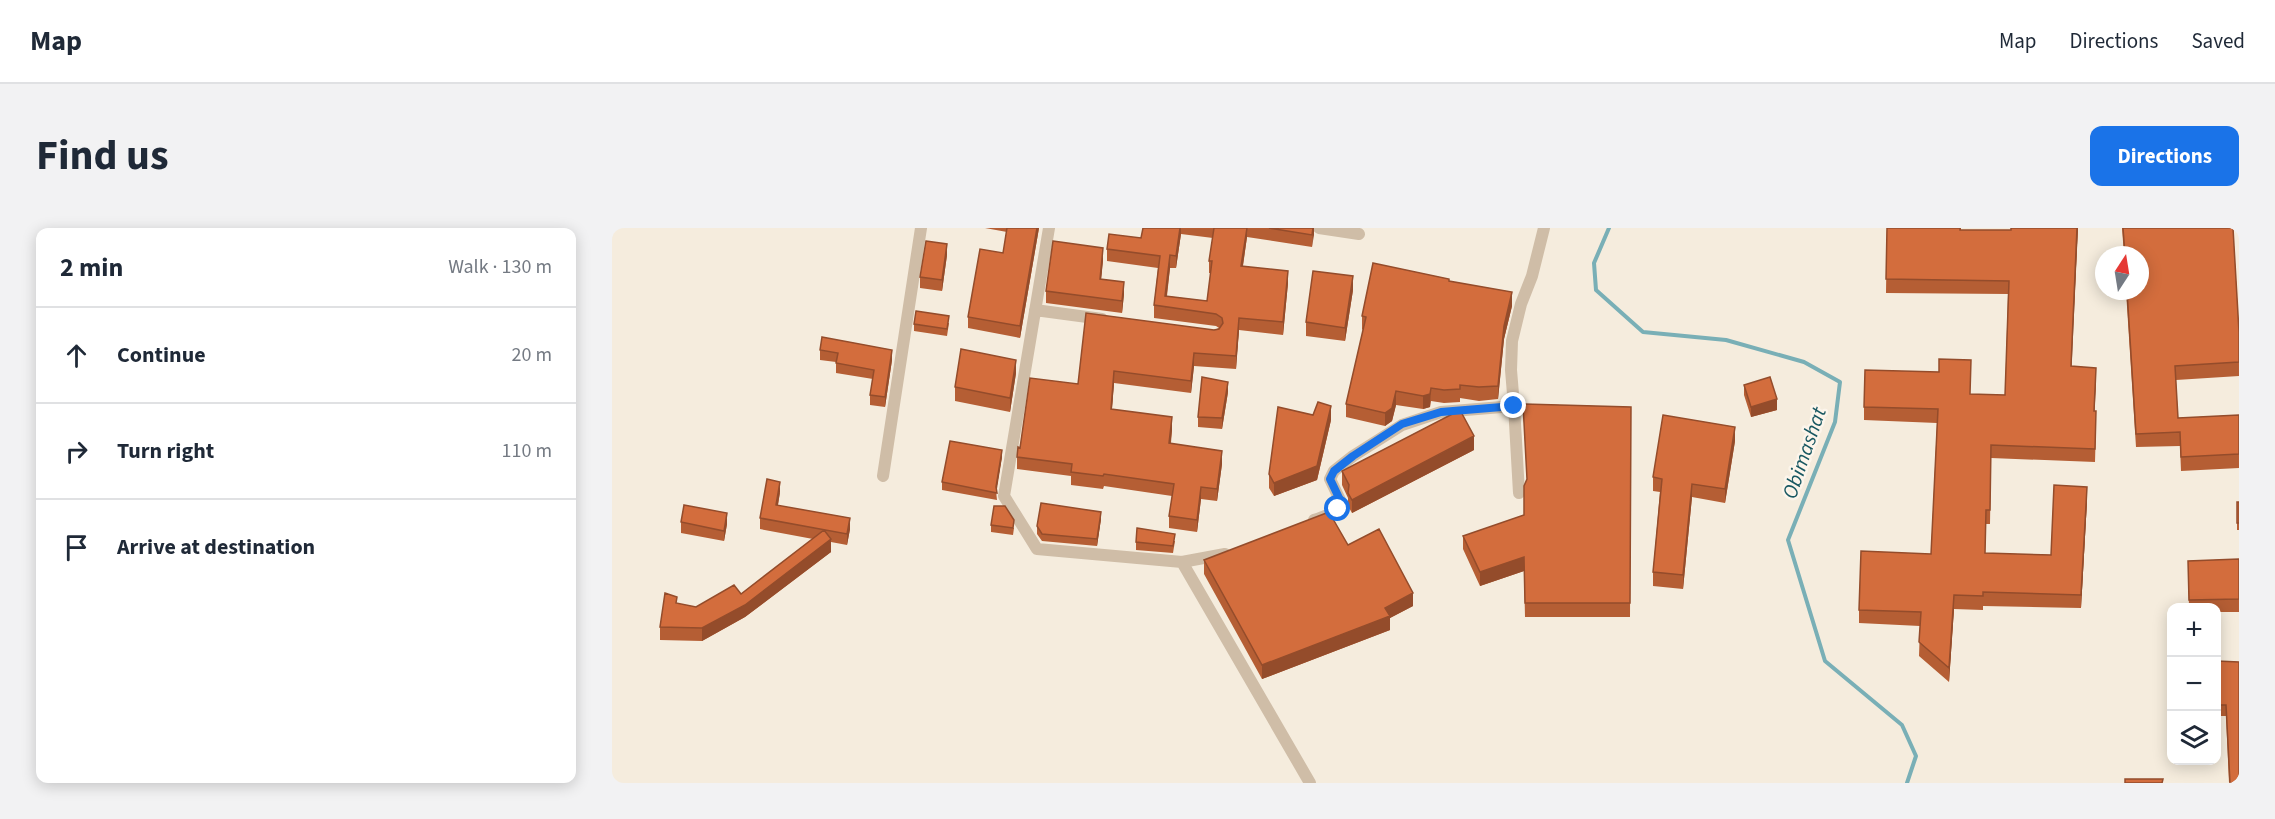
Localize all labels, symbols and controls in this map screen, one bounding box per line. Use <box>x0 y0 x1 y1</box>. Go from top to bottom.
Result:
text: Map <box>30 21 82 61</box>
text: Map <box>1999 26 2037 56</box>
text: Directions <box>2070 26 2158 56</box>
text: Saved <box>2191 26 2245 56</box>
text: Find us <box>36 126 169 186</box>
button: Directions <box>2090 126 2239 186</box>
north arrow <box>2095 246 2149 300</box>
text: 2 min <box>60 249 123 286</box>
text: Walk · 130 m <box>448 253 552 281</box>
icon: ahead <box>60 339 93 372</box>
text: Continue <box>117 339 206 371</box>
text: 20 m <box>512 341 552 369</box>
route end <box>1500 392 1526 418</box>
water label: Obimashat <box>1774 402 1834 503</box>
icon: right <box>60 435 93 468</box>
text: Turn right <box>117 435 214 467</box>
text: 110 m <box>502 437 552 465</box>
route start <box>1324 495 1350 521</box>
icon: arrive <box>60 531 93 564</box>
text: Arrive at destination <box>117 531 315 563</box>
map controls <box>2167 603 2221 765</box>
button: + <box>2167 603 2221 657</box>
button: − <box>2167 657 2221 711</box>
button: layers <box>2167 711 2221 765</box>

